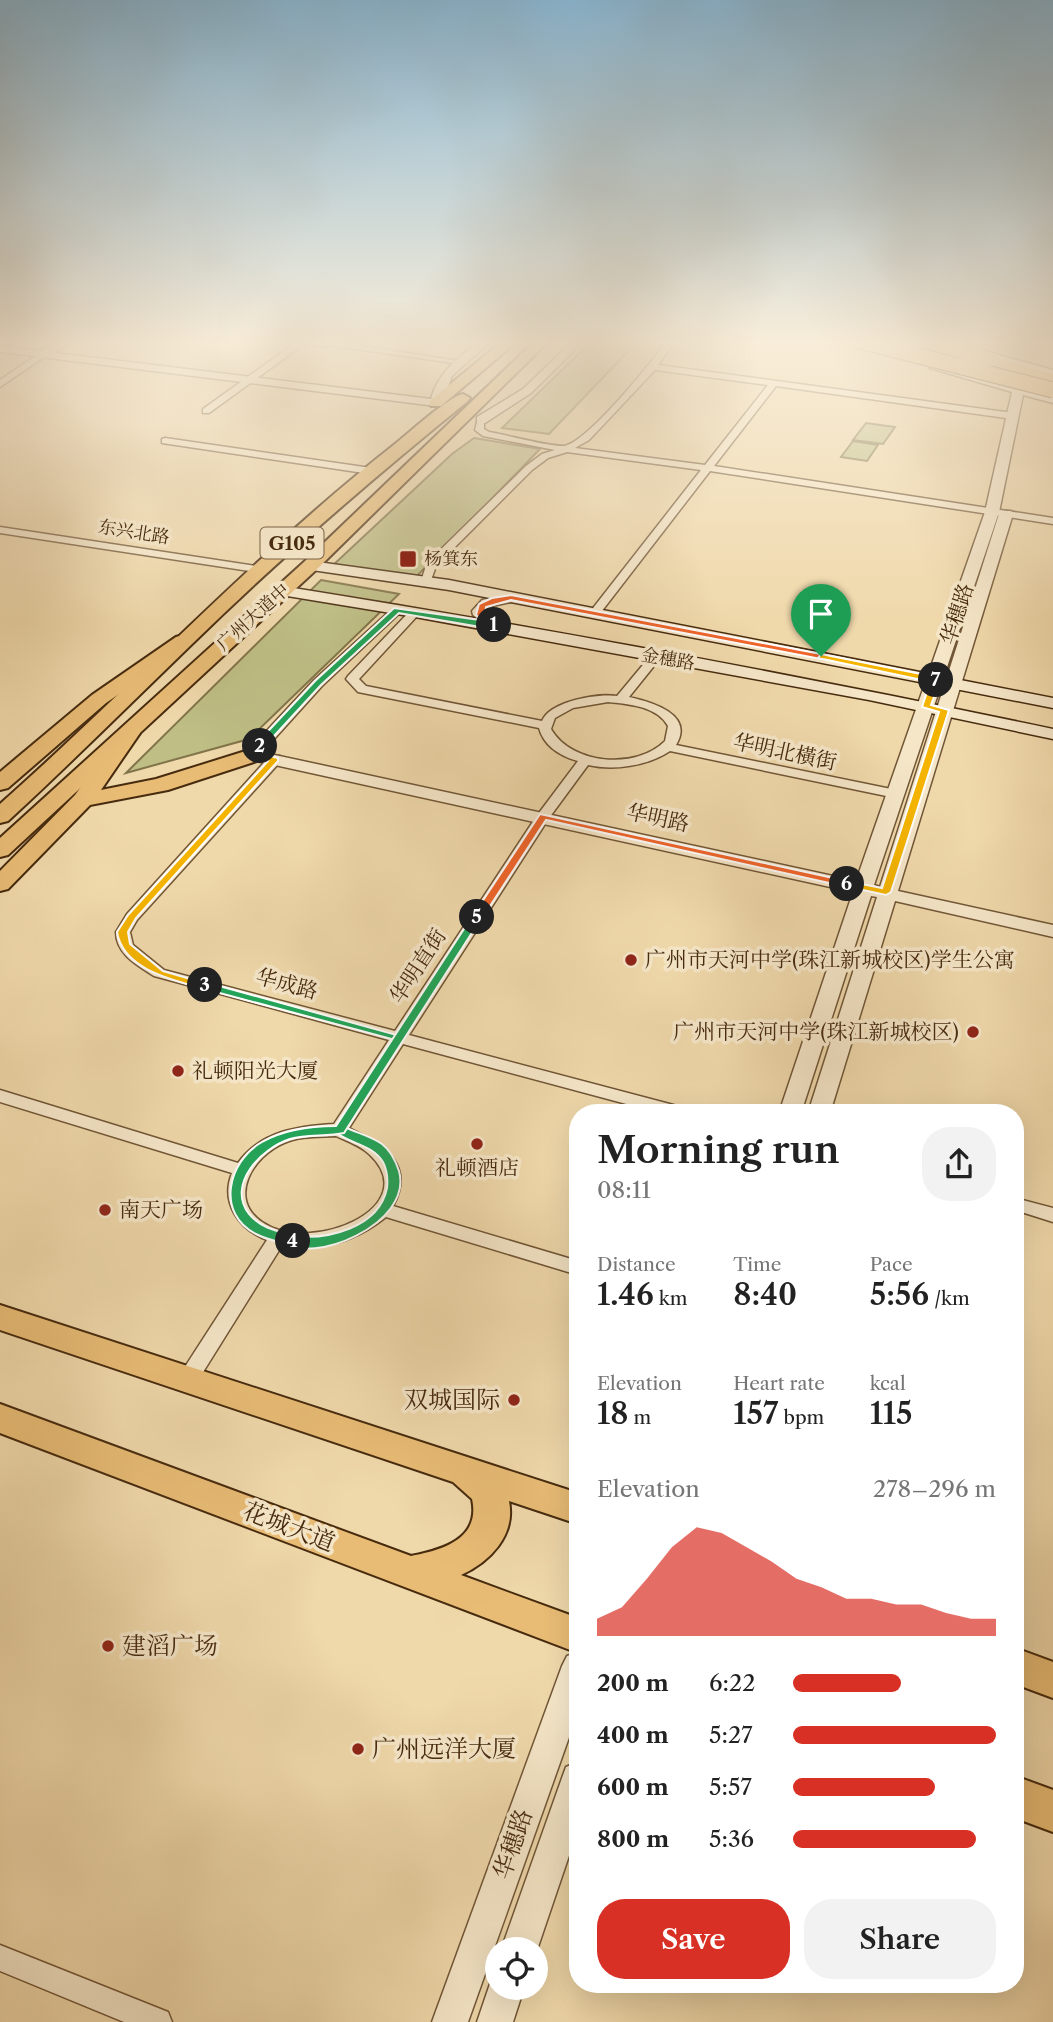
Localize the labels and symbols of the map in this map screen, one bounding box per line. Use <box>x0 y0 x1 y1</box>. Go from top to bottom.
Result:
street label: 东兴北路 <box>97 516 171 548</box>
road number: G105 <box>260 528 324 558</box>
place label: 杨箕东 <box>424 548 478 570</box>
marker: 杨箕东 <box>398 549 418 569</box>
street label: 广州大道中 <box>212 579 294 655</box>
street label: 华穗路 <box>935 580 978 648</box>
pin <box>791 584 851 656</box>
pin: 1 <box>476 608 512 642</box>
street label: 金穗路 <box>640 643 696 675</box>
pin: 7 <box>918 662 954 698</box>
pin: 2 <box>243 728 278 764</box>
street label: 华明北橫街 <box>731 728 839 775</box>
street label: 华明路 <box>625 799 692 836</box>
pin: 6 <box>830 866 864 902</box>
pin: 5 <box>460 900 494 934</box>
street label: 华明直街 <box>384 924 451 1008</box>
place label: 广州市天河中学(珠江新城校区)学生公寓 <box>645 947 1015 972</box>
marker: 广州市天河中学(珠江新城校区)学生公寓 <box>623 952 639 968</box>
street label: 华成路 <box>253 963 321 1004</box>
pin: 3 <box>188 968 222 1002</box>
place label: 广州市天河中学(珠江新城校区) <box>673 1019 959 1044</box>
marker: 广州市天河中学(珠江新城校区) <box>965 1024 981 1040</box>
place label: 礼顿阳光大厦 <box>192 1058 318 1083</box>
marker: 礼顿阳光大厦 <box>170 1063 186 1079</box>
marker: 礼顿酒店 <box>469 1136 485 1152</box>
place label: 礼顿酒店 <box>435 1155 519 1180</box>
place label: 南天广场 <box>119 1197 203 1222</box>
marker: 南天广场 <box>97 1202 113 1218</box>
pin: 4 <box>276 1224 310 1258</box>
place label: 双城国际 <box>404 1385 500 1414</box>
marker: 双城国际 <box>506 1392 522 1408</box>
street label: 花城大道 <box>239 1496 339 1557</box>
place label: 建滔广场 <box>122 1631 218 1660</box>
marker: 建滔广场 <box>100 1638 116 1654</box>
place label: 广州远洋大厦 <box>372 1734 516 1763</box>
marker: 广州远洋大厦 <box>350 1741 366 1757</box>
street label: 华穗路 <box>487 1805 538 1883</box>

